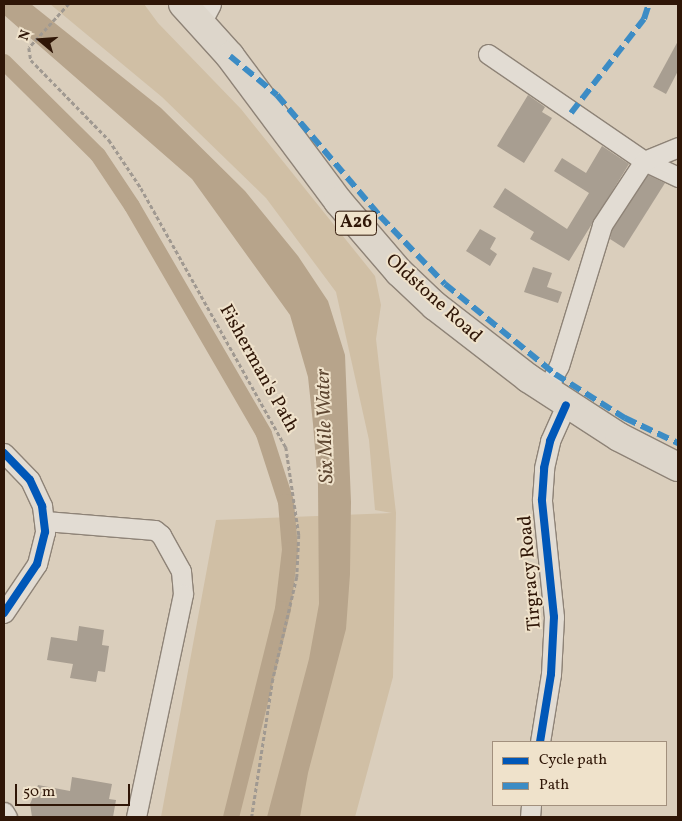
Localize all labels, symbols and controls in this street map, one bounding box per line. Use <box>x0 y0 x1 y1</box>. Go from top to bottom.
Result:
north arrow <box>15 15 65 65</box>
text: N <box>15 27 36 43</box>
road number: A26 <box>335 208 377 238</box>
street label: Oldstone Road <box>380 250 486 348</box>
street label: Fisherman's Path <box>213 301 303 437</box>
water label: Six Mile Water <box>312 368 340 484</box>
street label: Tirgracy Road <box>515 514 547 632</box>
legend <box>492 741 667 806</box>
text: Cycle path <box>539 750 607 771</box>
scale bar <box>18 774 132 806</box>
text: Path <box>539 775 569 796</box>
text: 50 m <box>23 782 55 803</box>

